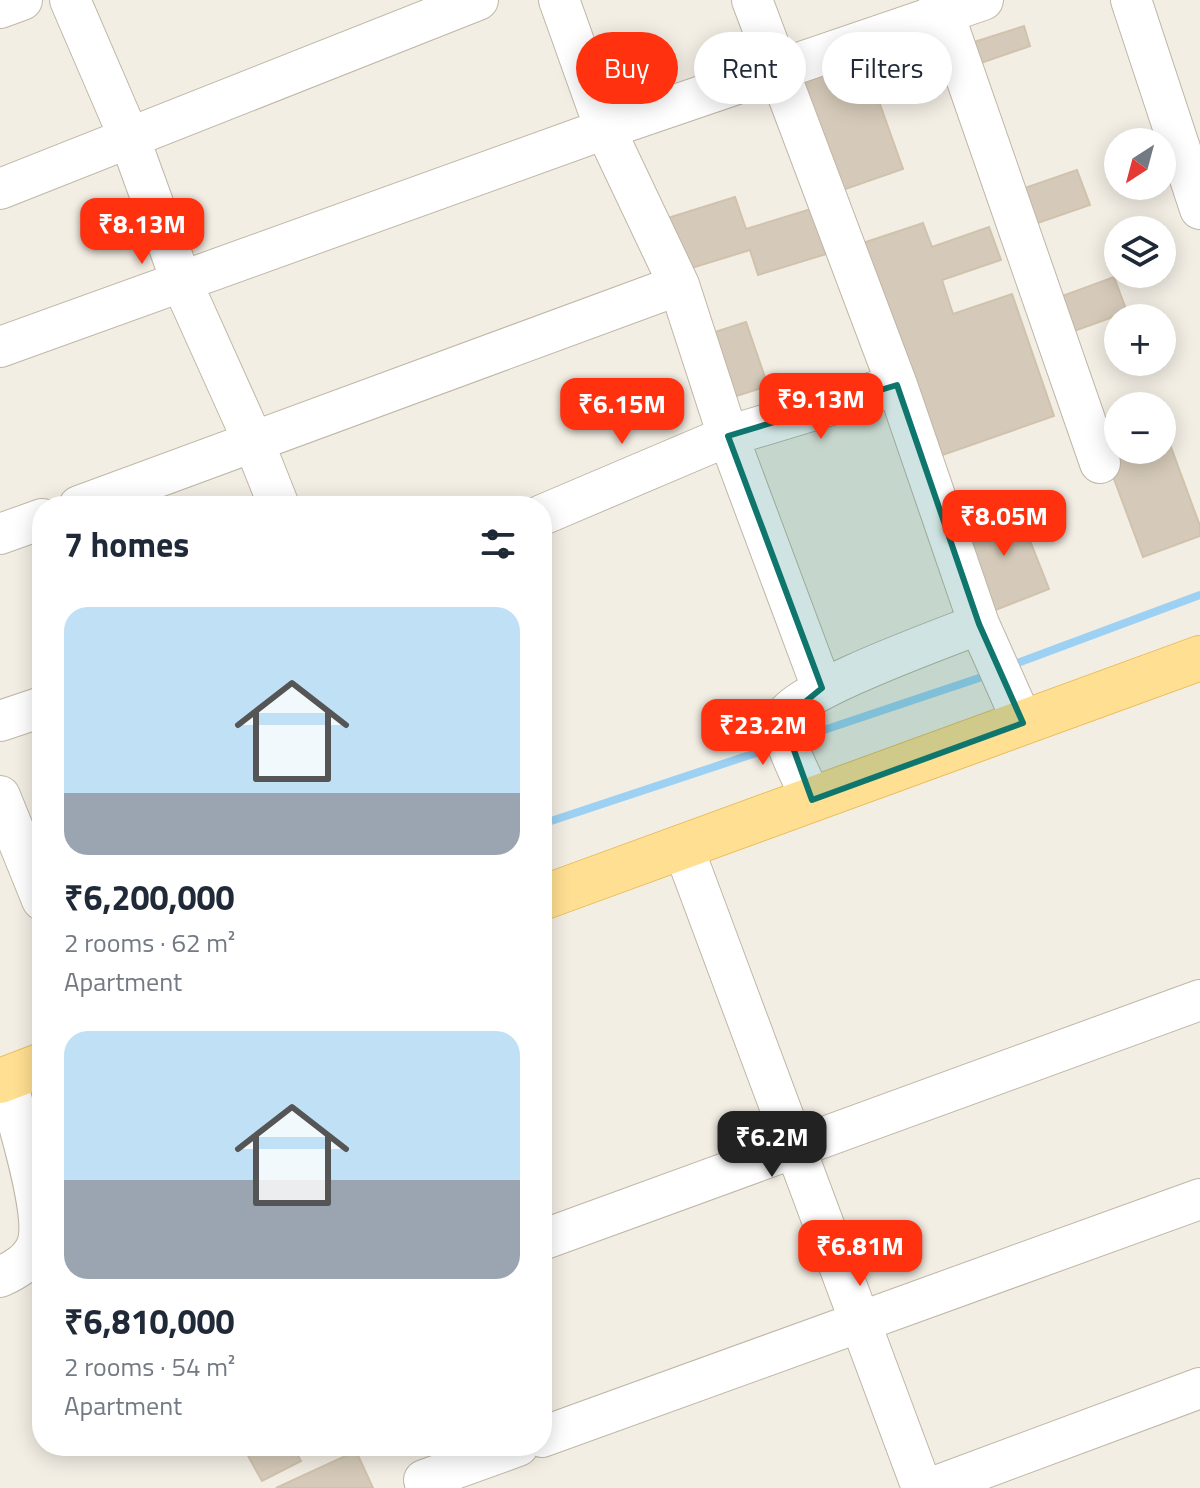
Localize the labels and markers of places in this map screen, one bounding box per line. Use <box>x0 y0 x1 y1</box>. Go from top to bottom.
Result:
pin: ₹8.13M <box>77 198 207 266</box>
pin: ₹9.13M <box>756 373 886 441</box>
pin: ₹6.15M <box>557 378 687 446</box>
pin: ₹8.05M <box>939 490 1069 558</box>
pin: ₹23.2M <box>698 699 828 767</box>
pin: ₹6.2M <box>716 1111 828 1179</box>
pin: ₹6.81M <box>795 1220 925 1288</box>

